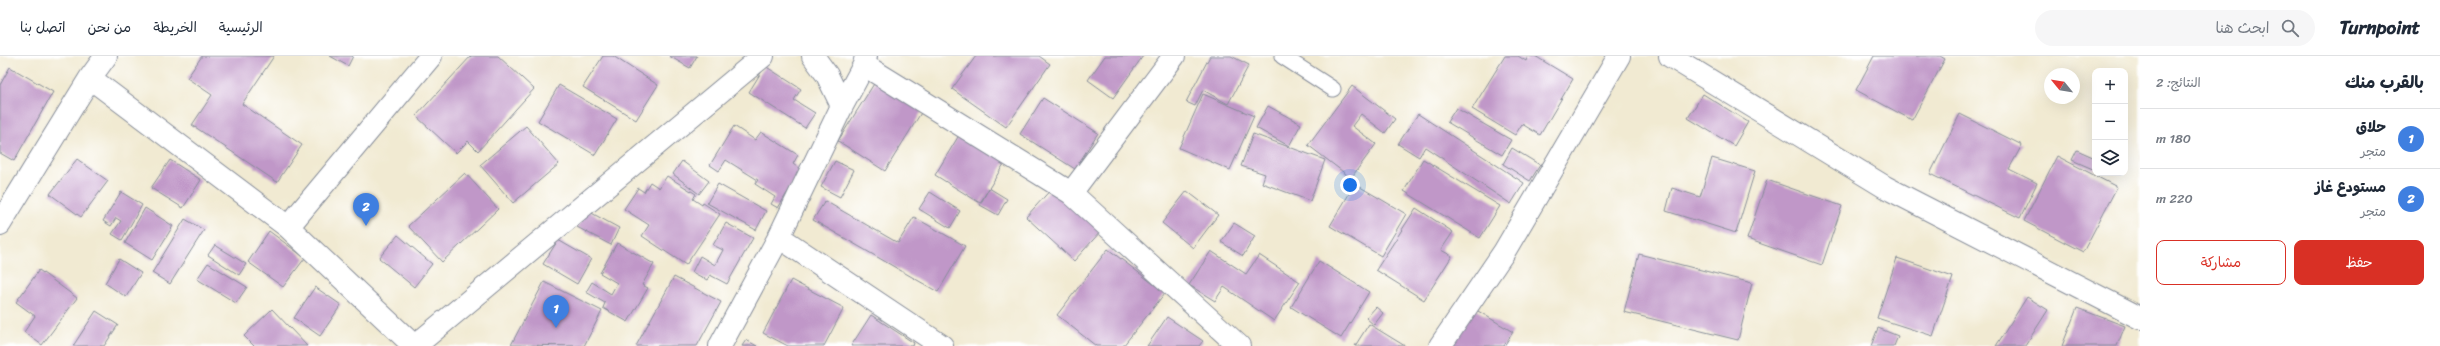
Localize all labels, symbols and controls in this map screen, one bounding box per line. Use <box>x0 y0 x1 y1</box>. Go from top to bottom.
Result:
search box <box>2035 10 2315 46</box>
text: Turnpoint <box>2339 11 2420 44</box>
text: اتصل بنا <box>20 15 66 40</box>
text: من نحن <box>88 15 131 40</box>
text: الخريطة <box>153 15 197 40</box>
text: الرئيسية <box>219 15 263 40</box>
text: ابحث هنا <box>2215 15 2269 41</box>
icon: search <box>2279 17 2301 39</box>
text: بالقرب منك <box>2345 67 2424 97</box>
north arrow <box>2044 68 2080 104</box>
map controls <box>2092 68 2128 176</box>
button: + <box>2092 68 2128 104</box>
text: النتائج: 2 <box>2156 71 2201 94</box>
button: − <box>2092 104 2128 140</box>
text: حلاق <box>2356 114 2386 140</box>
text: 180 m <box>2156 127 2191 150</box>
text: 1 <box>2408 127 2414 150</box>
button: layers <box>2092 140 2128 176</box>
text: متجر <box>2361 140 2386 163</box>
text: مستودع غاز <box>2315 174 2386 200</box>
your location <box>1340 175 1360 195</box>
text: 220 m <box>2156 187 2193 210</box>
text: 2 <box>2407 187 2415 210</box>
pin: 2 <box>353 193 379 226</box>
text: متجر <box>2361 200 2386 223</box>
button: مشاركة <box>2156 240 2286 285</box>
button: حفظ <box>2294 240 2424 285</box>
pin: 1 <box>543 295 569 328</box>

